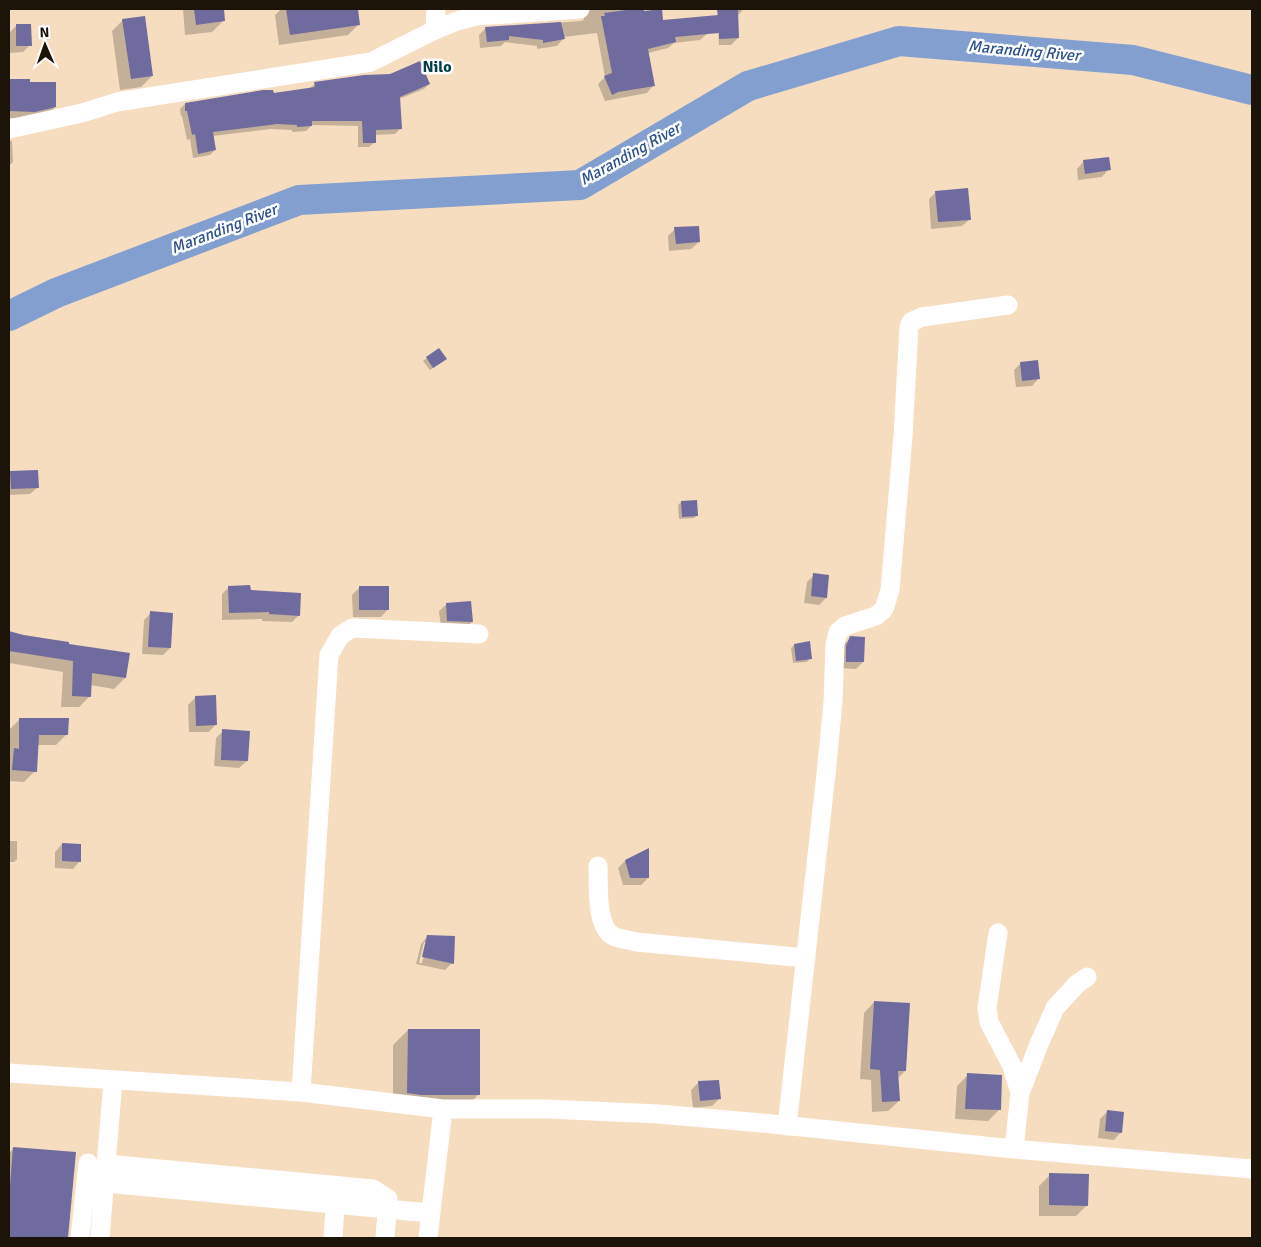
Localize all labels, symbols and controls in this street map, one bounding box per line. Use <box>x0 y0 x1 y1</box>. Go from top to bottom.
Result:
north arrow <box>20 20 70 70</box>
text: N <box>39 24 50 41</box>
water label: Maranding River <box>967 36 1083 66</box>
district label: Nilo <box>422 57 452 77</box>
water label: Maranding River <box>576 117 686 190</box>
water label: Maranding River <box>168 199 282 258</box>

